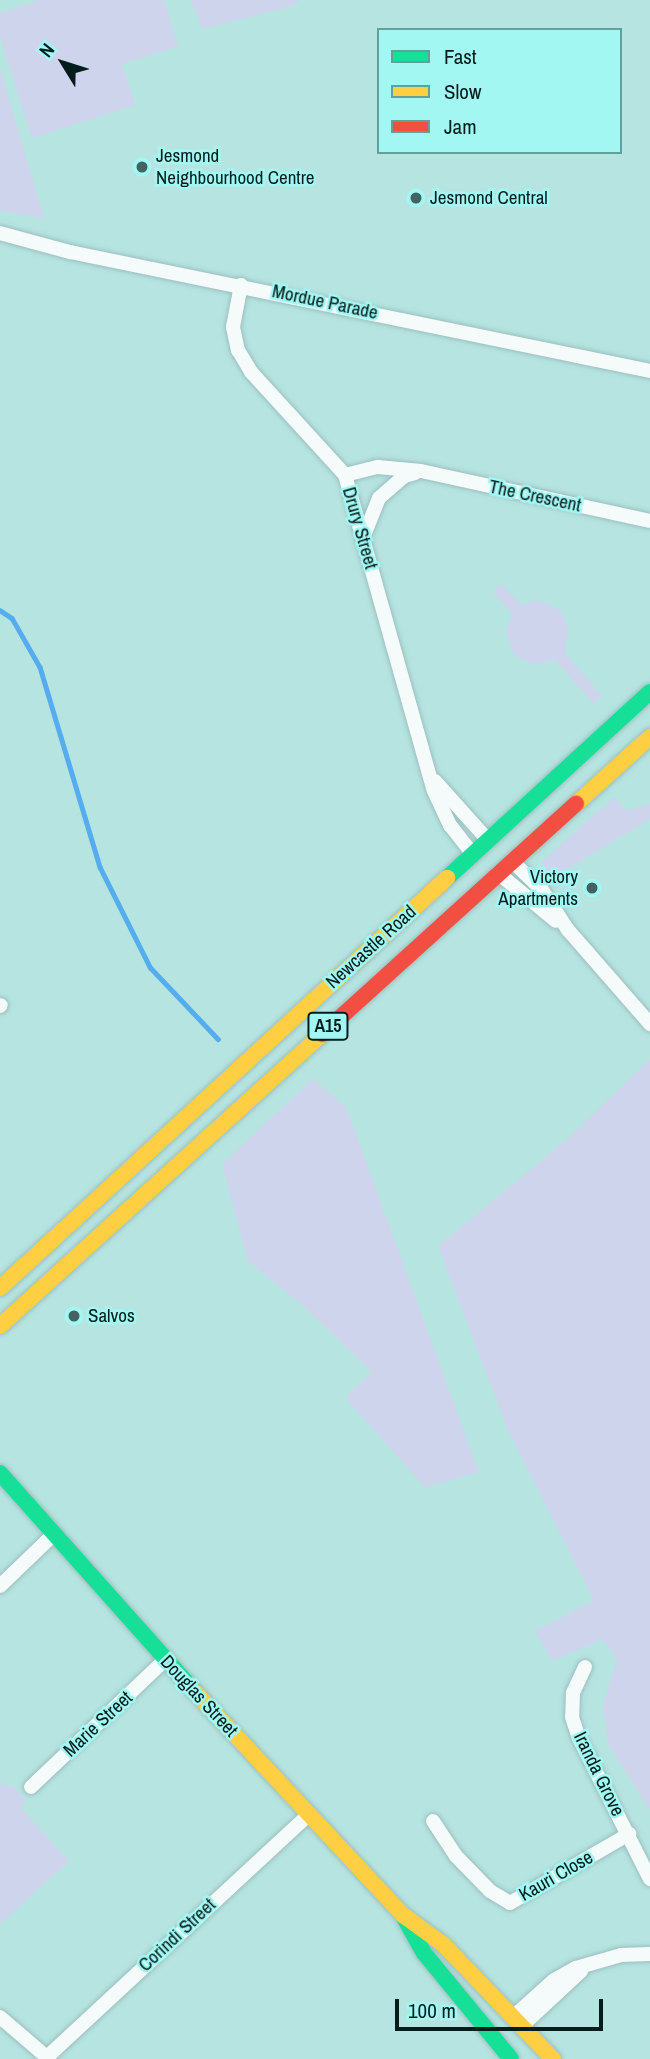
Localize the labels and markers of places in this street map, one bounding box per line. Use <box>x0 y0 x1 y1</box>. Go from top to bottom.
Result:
place label: Jesmond Neighbourhood Centre <box>156 145 314 189</box>
marker: Jesmond Neighbourhood Centre <box>134 159 150 175</box>
place label: Jesmond Central <box>430 187 548 209</box>
marker: Jesmond Central <box>408 190 424 206</box>
place label: Victory Apartments <box>498 866 578 910</box>
marker: Victory Apartments <box>584 880 600 896</box>
place label: Salvos <box>88 1305 135 1327</box>
marker: Salvos <box>66 1308 82 1324</box>

